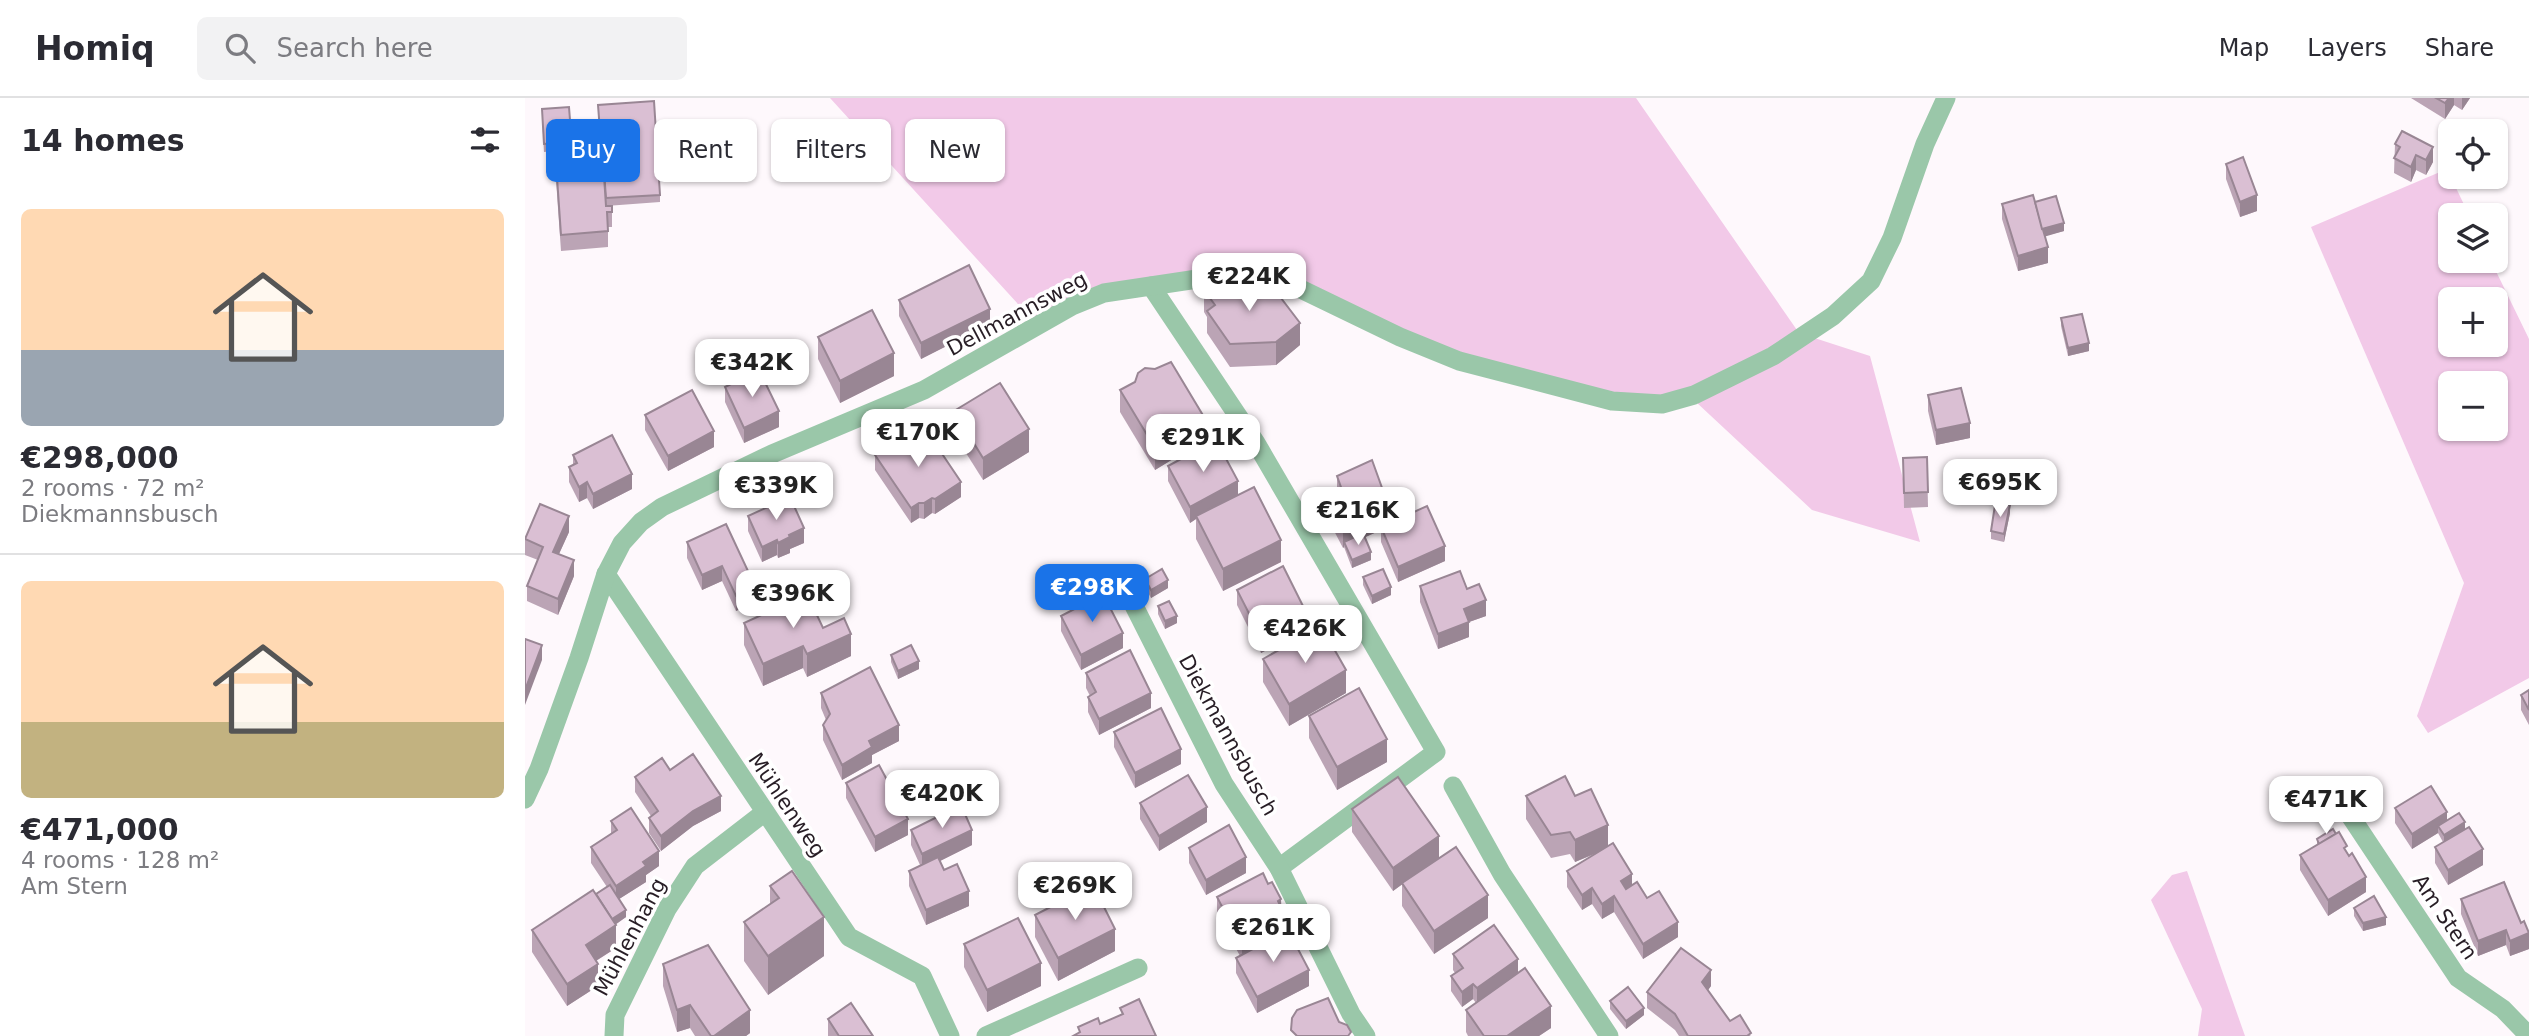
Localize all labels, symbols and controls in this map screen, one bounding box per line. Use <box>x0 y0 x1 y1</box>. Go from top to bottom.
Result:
search box <box>197 17 687 80</box>
text: Homiq <box>35 29 155 68</box>
icon: search <box>221 29 259 67</box>
text: Search here <box>277 33 433 63</box>
text: Map <box>2219 34 2269 62</box>
text: Layers <box>2307 34 2387 62</box>
text: Share <box>2425 34 2494 62</box>
chip: Buy <box>546 119 640 182</box>
chip: Rent <box>654 119 757 182</box>
chip: Filters <box>771 119 891 182</box>
chip: New <box>905 119 1005 182</box>
map controls <box>2438 119 2508 441</box>
button: locate <box>2438 119 2508 189</box>
icon: filters <box>466 121 504 159</box>
text: 14 homes <box>21 123 185 158</box>
button: layers <box>2438 203 2508 273</box>
icon: home <box>200 254 326 380</box>
pin: €224K <box>1200 254 1298 313</box>
text: €224K <box>1208 263 1290 289</box>
street label: Dellmannsweg <box>943 267 1091 361</box>
button: + <box>2438 287 2508 357</box>
pin: €342K <box>703 340 801 399</box>
text: €342K <box>711 349 793 375</box>
button: − <box>2438 371 2508 441</box>
pin: €170K <box>869 410 967 469</box>
pin: €291K <box>1154 414 1252 474</box>
text: €170K <box>877 419 959 445</box>
text: €291K <box>1162 424 1244 450</box>
text: €298,000 <box>21 440 179 475</box>
pin: €695K <box>1951 460 2049 519</box>
pin: €339K <box>727 462 825 522</box>
text: €695K <box>1959 469 2041 495</box>
text: €339K <box>735 472 817 498</box>
text: 2 rooms · 72 m² <box>21 475 205 501</box>
pin: €216K <box>1309 488 1407 547</box>
text: €216K <box>1317 497 1399 523</box>
text: Diekmannsbusch <box>21 501 219 527</box>
pin: €298K <box>1043 564 1141 624</box>
pin: €396K <box>744 570 842 630</box>
text: €298K <box>1051 574 1133 600</box>
text: €396K <box>752 580 834 606</box>
pin: €426K <box>1256 606 1354 665</box>
text: €426K <box>1264 615 1346 641</box>
icon: home <box>200 626 326 752</box>
street label: Diekmannsbusch <box>1174 650 1282 820</box>
street label: Mühlenweg <box>743 748 831 862</box>
pin: €420K <box>893 770 991 830</box>
pin: €471K <box>2277 776 2375 836</box>
text: €420K <box>901 780 983 806</box>
text: €471K <box>2285 786 2367 812</box>
text: €471,000 <box>21 812 179 847</box>
text: 4 rooms · 128 m² <box>21 847 219 873</box>
pin: €269K <box>1026 862 1124 922</box>
street label: Am Stern <box>2408 870 2482 964</box>
text: €269K <box>1034 872 1116 898</box>
text: Am Stern <box>21 873 128 899</box>
street label: Mühlenhang <box>589 874 671 1000</box>
pin: €261K <box>1224 904 1322 964</box>
text: €261K <box>1232 914 1314 940</box>

